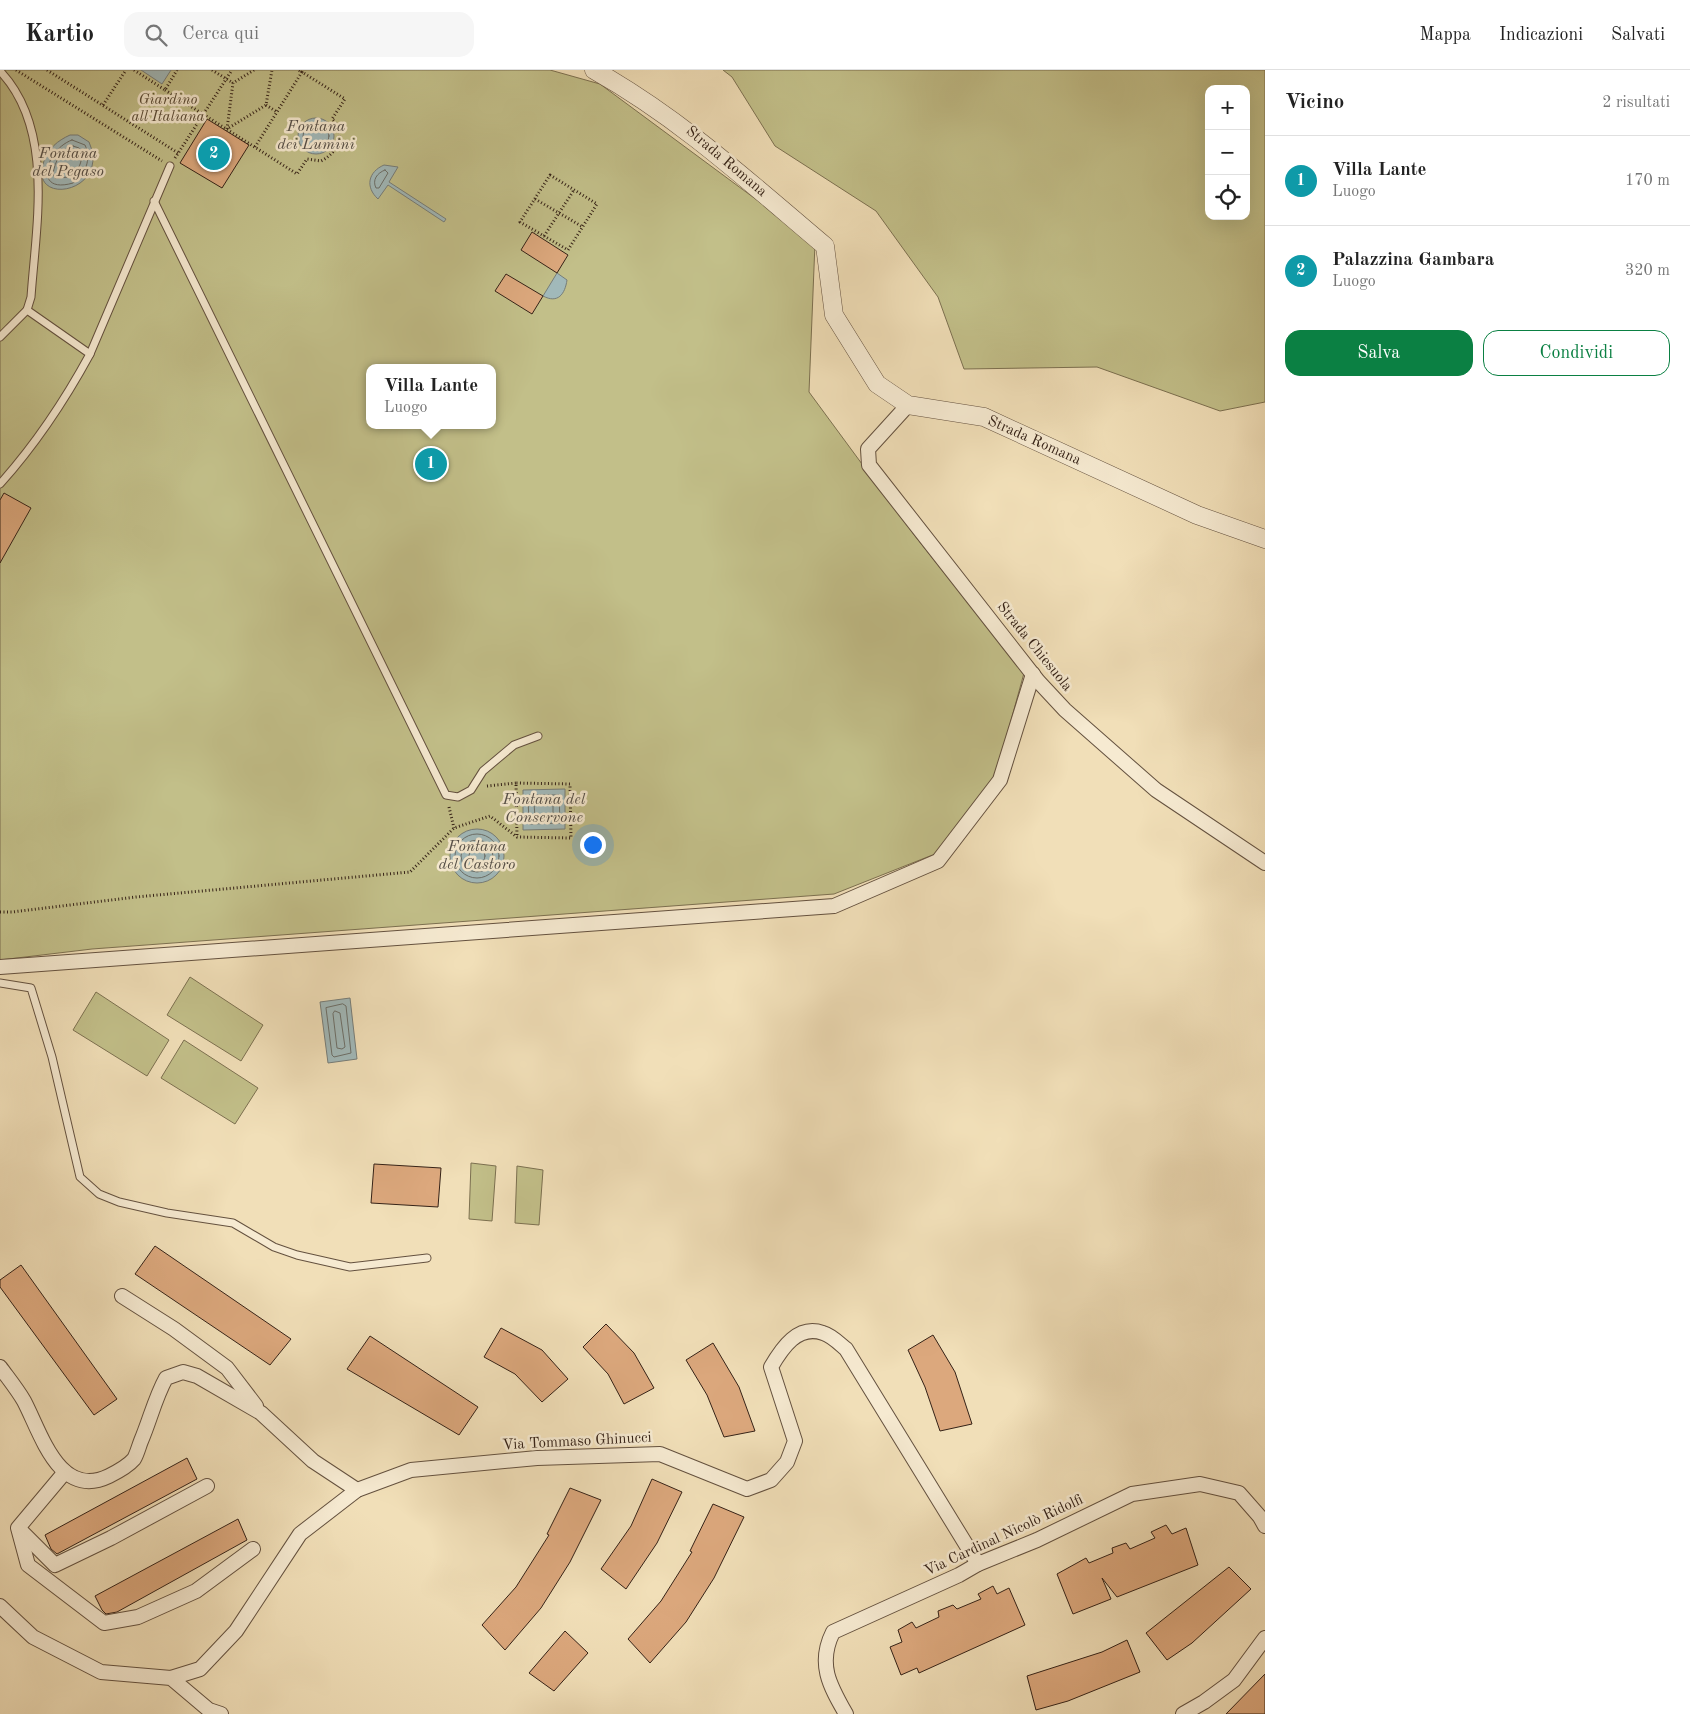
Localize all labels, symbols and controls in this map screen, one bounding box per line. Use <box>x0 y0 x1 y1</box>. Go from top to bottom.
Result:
search box <box>124 12 474 57</box>
icon: search <box>142 21 170 49</box>
text: Kartio <box>25 23 94 47</box>
text: Cerca qui <box>182 25 259 44</box>
text: Mappa <box>1419 26 1471 44</box>
text: Indicazioni <box>1499 26 1583 44</box>
text: Salvati <box>1611 26 1665 44</box>
map controls <box>1205 85 1250 220</box>
button: + <box>1205 85 1250 130</box>
text: Vicino <box>1285 92 1344 113</box>
park label: Giardino all'Italiana <box>131 93 205 125</box>
text: 2 risultati <box>1602 95 1670 111</box>
water label: Fontana dei Lumini <box>277 119 355 153</box>
street label: Strada Romana <box>683 124 770 200</box>
button: − <box>1205 130 1250 175</box>
pin: 2 <box>198 135 230 173</box>
water label: Fontana del Pegaso <box>32 146 104 180</box>
text: Villa Lante <box>1332 161 1427 180</box>
text: 1 <box>1296 173 1306 189</box>
text: 170 m <box>1625 173 1670 189</box>
button: locate <box>1205 175 1250 220</box>
text: Luogo <box>1332 184 1376 200</box>
text: Palazzina Gambara <box>1332 251 1494 270</box>
text: 2 <box>1296 263 1306 279</box>
text: 320 m <box>1625 263 1670 279</box>
text: Luogo <box>1332 274 1376 290</box>
button: Salva <box>1285 330 1473 376</box>
button: Condividi <box>1483 330 1670 376</box>
popup <box>366 364 496 429</box>
text: Villa Lante <box>384 377 478 396</box>
text: Luogo <box>384 400 427 416</box>
street label: Strada Romana <box>985 414 1084 469</box>
pin: 1 <box>415 445 447 483</box>
street label: Strada Chiesuola <box>994 599 1075 695</box>
water label: Fontana del Conservone <box>501 792 586 826</box>
your location <box>580 832 606 858</box>
water label: Fontana del Castoro <box>439 839 515 873</box>
street label: Via Tommaso Ghinucci <box>502 1431 652 1453</box>
street label: Via Cardinal Nicolò Ridolfi <box>922 1493 1086 1579</box>

